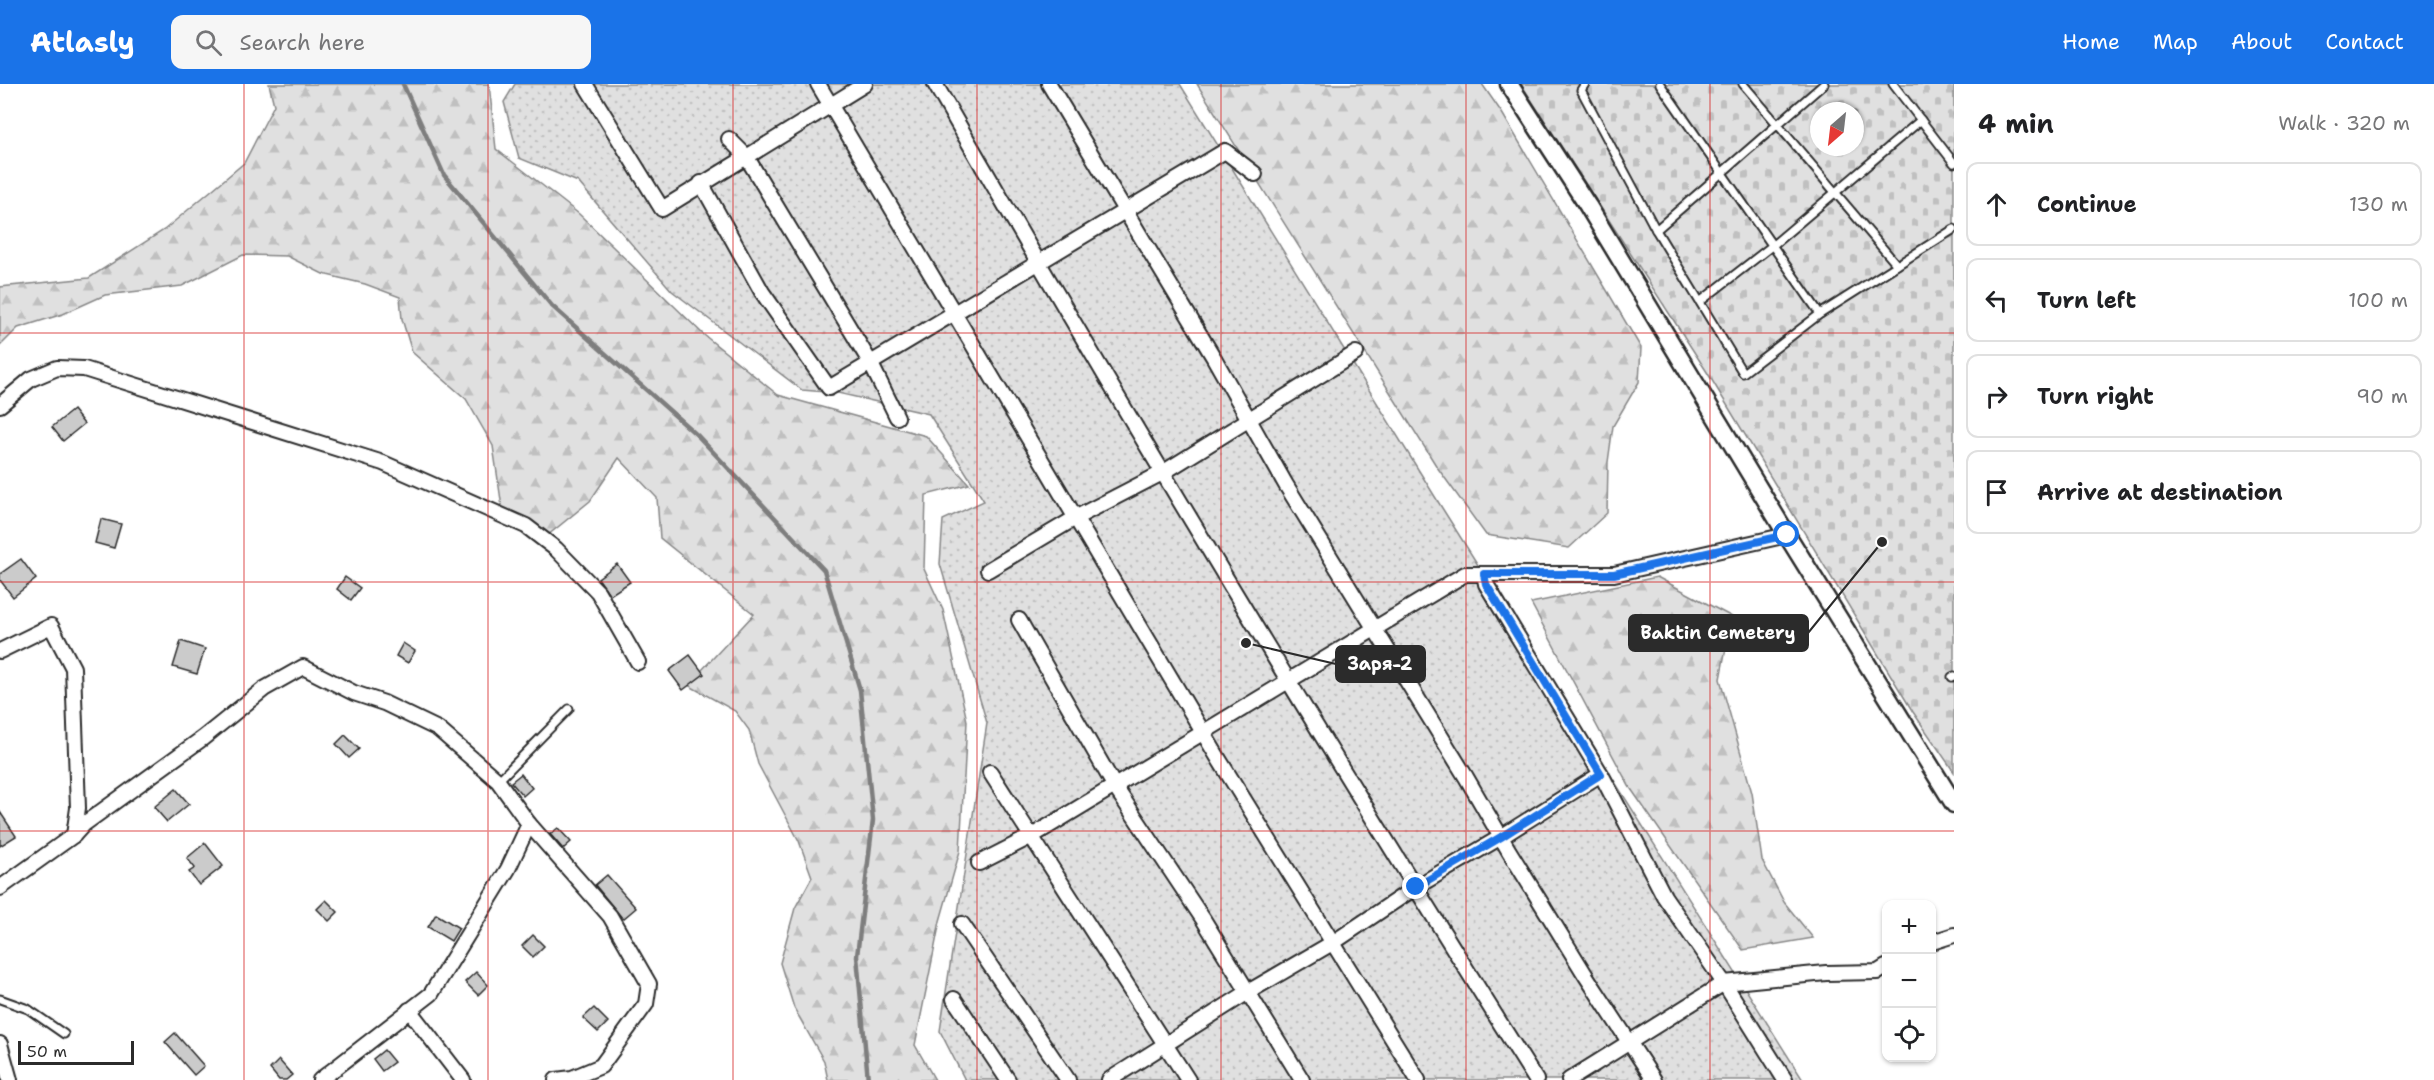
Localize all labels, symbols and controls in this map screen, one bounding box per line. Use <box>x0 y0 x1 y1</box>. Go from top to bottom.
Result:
search box <box>171 15 591 69</box>
text: Atlasly <box>30 23 135 61</box>
icon: search <box>192 26 225 59</box>
text: Search here <box>240 28 365 57</box>
text: Home <box>2062 28 2120 56</box>
text: Map <box>2153 28 2198 56</box>
text: About <box>2231 28 2292 56</box>
text: Contact <box>2325 28 2404 56</box>
north arrow <box>1810 102 1864 156</box>
text: 4 min <box>1978 106 2054 141</box>
text: Walk · 320 m <box>2278 110 2410 136</box>
icon: ahead <box>1980 188 2013 221</box>
text: Continue <box>2037 190 2137 219</box>
text: 130 m <box>2349 191 2408 217</box>
icon: left <box>1980 284 2013 317</box>
text: Turn left <box>2037 286 2136 315</box>
text: 100 m <box>2348 287 2408 313</box>
icon: right <box>1980 380 2013 413</box>
text: Turn right <box>2037 382 2154 411</box>
text: 90 m <box>2356 383 2408 409</box>
icon: arrive <box>1980 476 2013 509</box>
text: Arrive at destination <box>2037 478 2283 507</box>
route start <box>1773 521 1799 547</box>
callout: Baktin Cemetery <box>1629 615 1808 651</box>
text: Baktin Cemetery <box>1640 621 1796 645</box>
callout: Заря-2 <box>1336 646 1425 682</box>
text: Заря-2 <box>1348 652 1413 676</box>
route end <box>1402 873 1428 899</box>
map controls <box>1882 900 1936 1062</box>
button: + <box>1882 900 1936 954</box>
button: − <box>1882 954 1936 1008</box>
button: locate <box>1882 1008 1936 1062</box>
scale bar <box>18 1038 134 1066</box>
text: 50 m <box>27 1041 67 1062</box>

